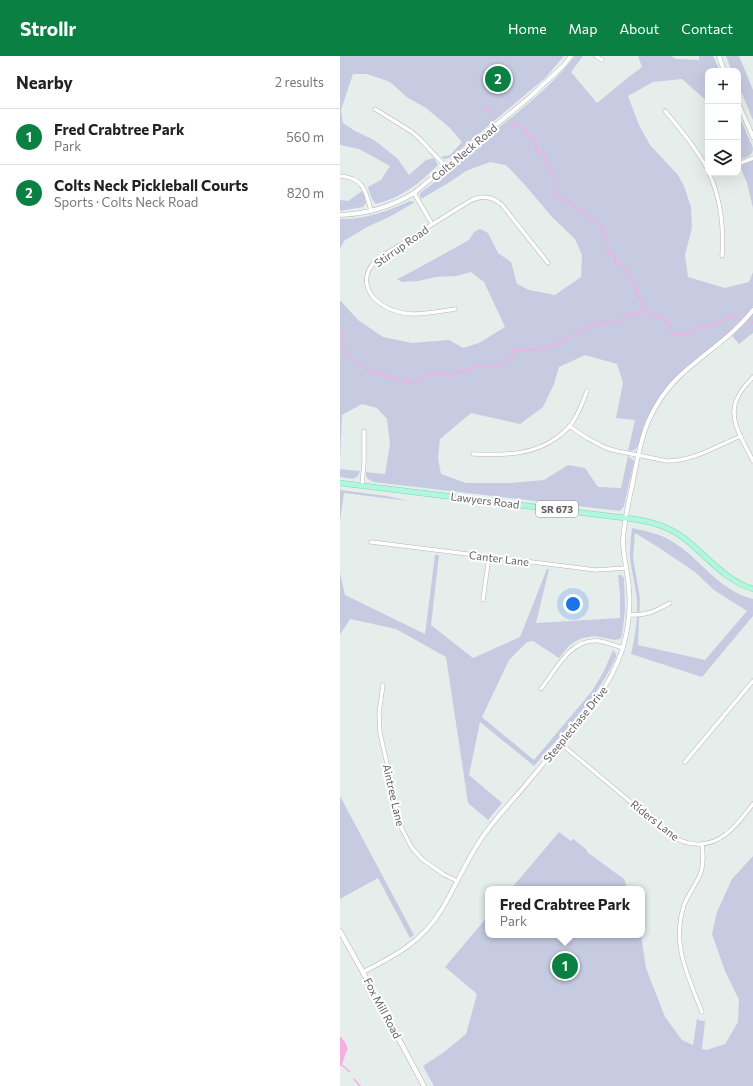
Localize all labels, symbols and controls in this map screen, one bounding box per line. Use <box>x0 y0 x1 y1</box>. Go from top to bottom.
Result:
text: Strollr <box>20 17 76 40</box>
text: Home <box>508 20 547 37</box>
text: Map <box>569 20 597 37</box>
text: About <box>619 20 659 37</box>
text: Contact <box>681 20 733 37</box>
pin: 2 <box>485 64 511 94</box>
map controls <box>705 68 741 176</box>
button: + <box>705 68 741 104</box>
text: Nearby <box>16 72 73 93</box>
text: 2 results <box>275 74 324 90</box>
button: − <box>705 104 741 140</box>
text: Fred Crabtree Park <box>54 120 185 138</box>
street label: Colts Neck Road <box>428 121 500 183</box>
text: 1 <box>26 129 32 145</box>
text: 560 m <box>286 129 324 145</box>
text: Park <box>54 138 81 154</box>
button: layers <box>705 140 741 176</box>
text: Colts Neck Pickleball Courts <box>54 176 248 194</box>
text: 2 <box>25 185 33 201</box>
text: 820 m <box>287 185 324 201</box>
text: Sports · Colts Neck Road <box>54 194 198 210</box>
street label: Stirrup Road <box>372 223 430 269</box>
street label: Lawyers Road <box>450 489 520 511</box>
road number: SR 673 <box>536 501 578 517</box>
street label: Canter Lane <box>468 548 530 568</box>
your location <box>563 594 583 614</box>
street label: Steeplechase Drive <box>540 683 610 765</box>
street label: Aintree Lane <box>381 763 407 827</box>
street label: Riders Lane <box>628 797 682 843</box>
popup <box>485 886 645 938</box>
text: Fred Crabtree Park <box>500 895 630 913</box>
text: Park <box>500 913 527 929</box>
pin: 1 <box>552 951 578 981</box>
street label: Fox Mill Road <box>362 975 404 1041</box>

